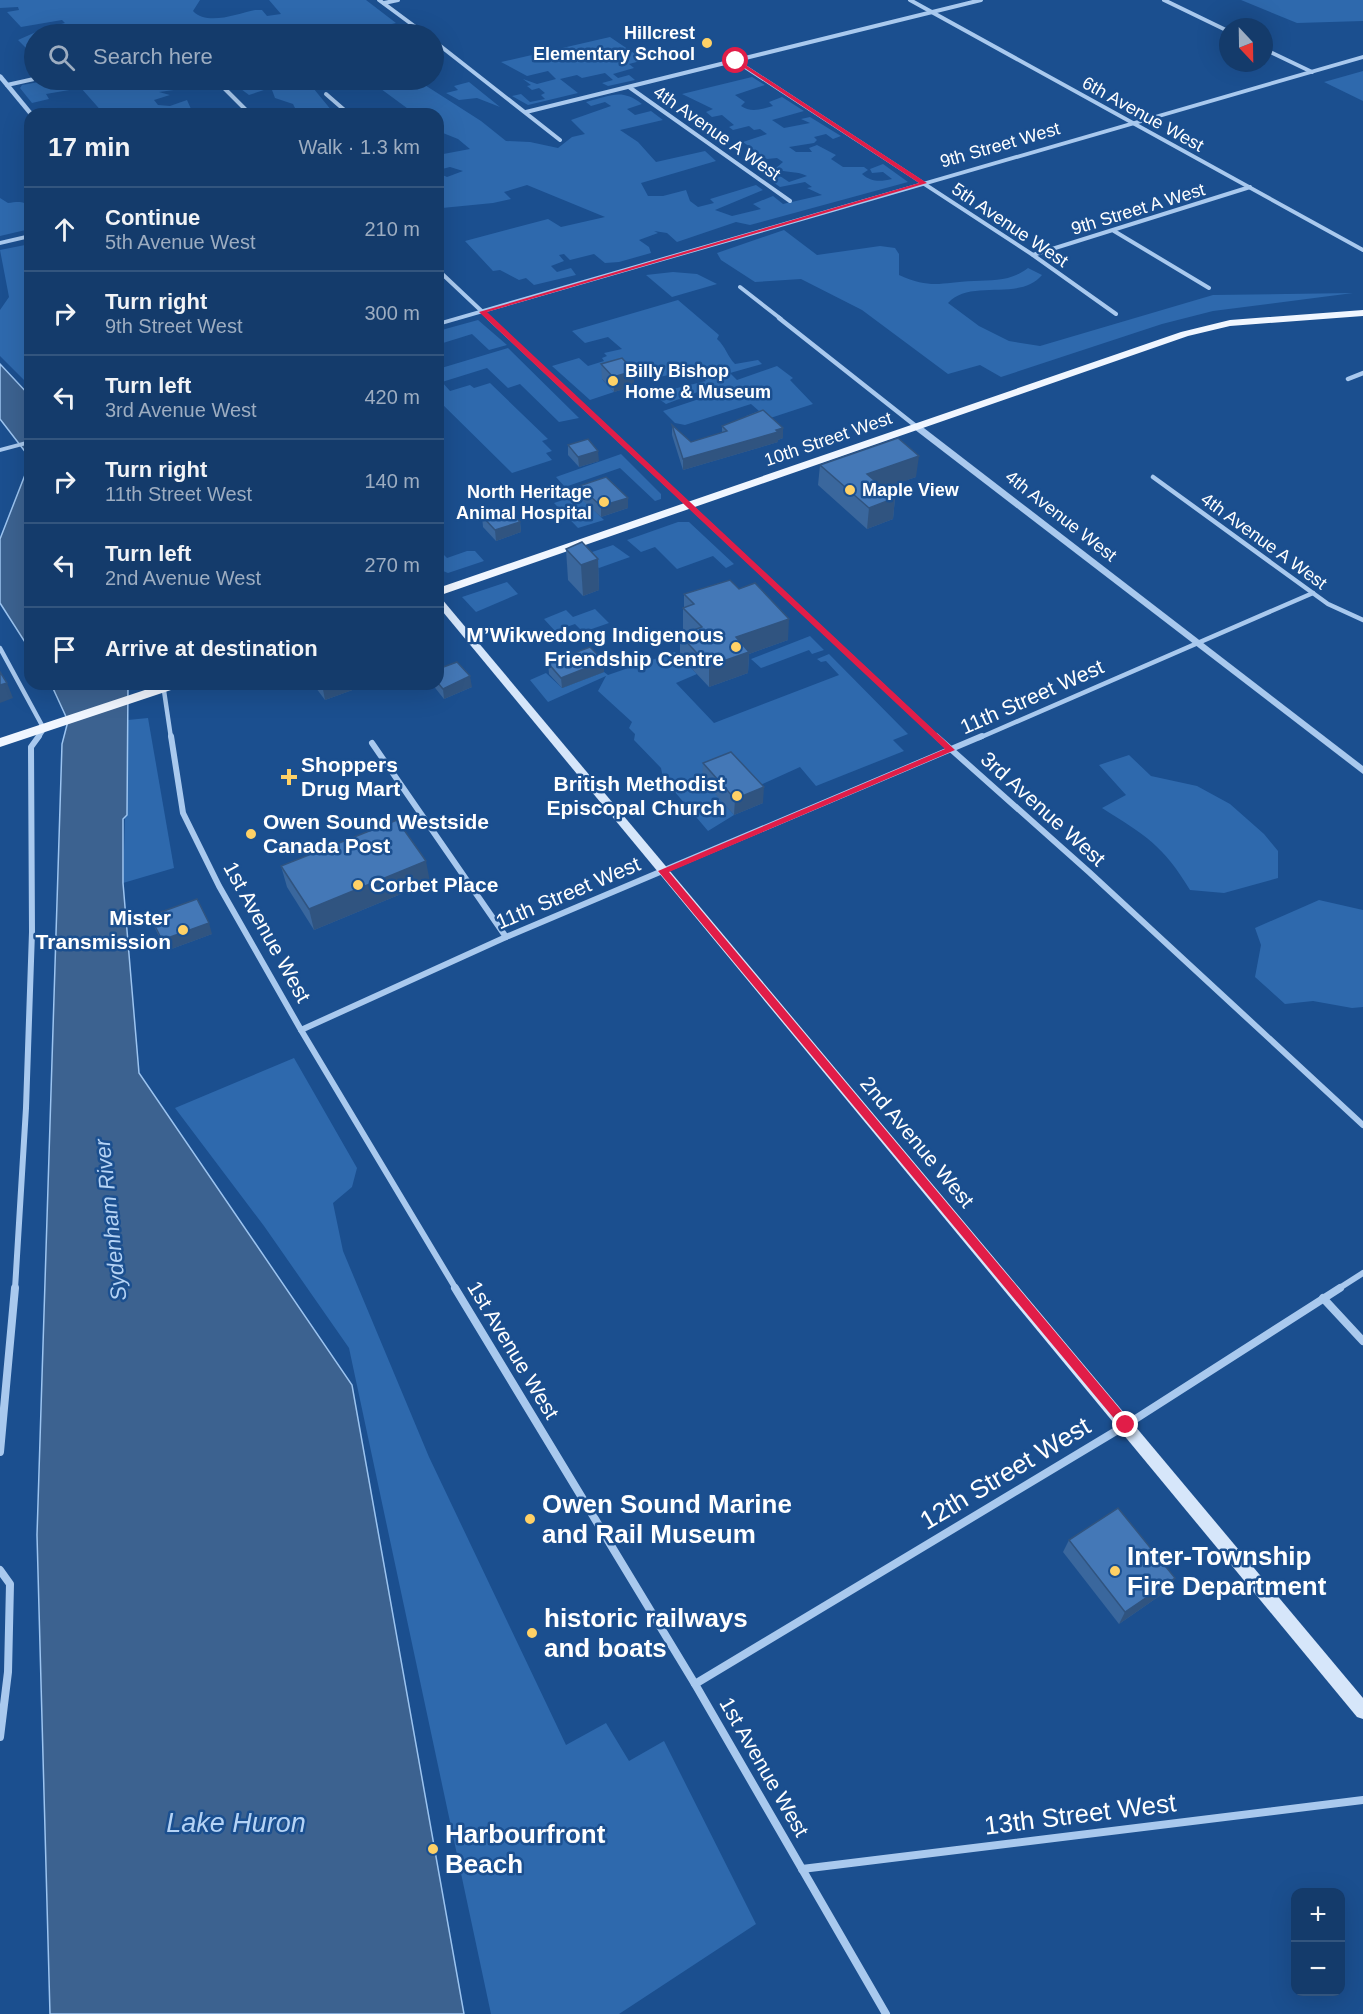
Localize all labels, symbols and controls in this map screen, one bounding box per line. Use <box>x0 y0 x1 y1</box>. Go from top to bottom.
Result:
north arrow <box>1219 18 1273 72</box>
place label: Hillcrest Elementary School <box>533 23 695 64</box>
search box <box>24 24 444 90</box>
marker: Hillcrest Elementary School <box>700 36 714 50</box>
icon: search <box>45 41 78 74</box>
text: Search here <box>93 44 213 69</box>
route start <box>722 47 748 73</box>
street label: 6th Avenue West <box>1079 72 1207 156</box>
street label: 4th Avenue A West <box>650 82 784 184</box>
street label: 9th Street West <box>938 118 1062 172</box>
text: 17 min <box>48 132 130 162</box>
text: Walk · 1.3 km <box>299 136 420 158</box>
street label: 5th Avenue West <box>948 179 1072 271</box>
street label: 9th Street A West <box>1069 179 1207 239</box>
text: Continue <box>105 205 200 230</box>
icon: ahead <box>48 213 81 246</box>
text: 210 m <box>364 218 420 240</box>
text: 5th Avenue West <box>105 231 255 253</box>
text: Turn right <box>105 289 207 314</box>
icon: right <box>48 297 81 330</box>
text: 300 m <box>364 302 420 324</box>
text: 9th Street West <box>105 315 242 337</box>
place label: Billy Bishop Home & Museum <box>625 361 771 402</box>
text: Turn left <box>105 373 191 398</box>
marker: Billy Bishop Home & Museum <box>606 374 620 388</box>
icon: left <box>48 381 81 414</box>
text: 420 m <box>364 386 420 408</box>
text: 3rd Avenue West <box>105 399 257 421</box>
street label: 10th Street West <box>762 408 894 470</box>
text: Turn right <box>105 457 207 482</box>
icon: right <box>48 465 81 498</box>
street label: 4th Avenue West <box>1001 466 1121 566</box>
text: 140 m <box>364 470 420 492</box>
place label: Maple View <box>862 480 960 500</box>
place label: North Heritage Animal Hospital <box>456 482 592 523</box>
text: 11th Street West <box>105 483 252 505</box>
marker: Maple View <box>843 483 857 497</box>
street label: 4th Avenue A West <box>1197 489 1331 593</box>
marker: North Heritage Animal Hospital <box>597 495 611 509</box>
text: Turn left <box>105 541 191 566</box>
icon: left <box>48 549 81 582</box>
text: 270 m <box>364 554 420 576</box>
text: 2nd Avenue West <box>105 567 261 589</box>
place label: M’Wikwedong Indigenous Friendship Centre <box>466 623 724 670</box>
icon: arrive <box>48 633 81 666</box>
text: Arrive at destination <box>105 636 318 661</box>
marker: M’Wikwedong Indigenous Friendship Centre <box>729 640 743 654</box>
street label: 11th Street West <box>957 655 1107 738</box>
street label: 3rd Avenue West <box>976 747 1110 871</box>
place label: Shoppers Drug Mart <box>301 753 400 800</box>
marker: Shoppers Drug Mart <box>282 770 296 784</box>
place label: British Methodist Episcopal Church <box>546 772 725 819</box>
marker: British Methodist Episcopal Church <box>730 789 744 803</box>
place label: Owen Sound Westside Canada Post <box>263 810 489 857</box>
marker: Owen Sound Westside Canada Post <box>244 827 258 841</box>
street label: 11th Street West <box>492 852 644 933</box>
street label: 1st Avenue West <box>219 858 316 1006</box>
place label: Corbet Place <box>370 873 498 896</box>
marker: Corbet Place <box>351 878 365 892</box>
place label: Mister Transmission <box>36 906 171 953</box>
marker: Mister Transmission <box>176 923 190 937</box>
street label: 2nd Avenue West <box>856 1072 979 1212</box>
water label: Sydenham River <box>89 1136 131 1302</box>
street label: 1st Avenue West <box>463 1277 564 1423</box>
street label: 12th Street West <box>914 1410 1096 1536</box>
route end <box>1112 1411 1138 1437</box>
place label: Owen Sound Marine and Rail Museum <box>542 1489 792 1549</box>
marker: Owen Sound Marine and Rail Museum <box>523 1512 537 1526</box>
place label: Inter-Township Fire Department <box>1127 1541 1327 1601</box>
marker: Inter-Township Fire Department <box>1108 1564 1122 1578</box>
place label: historic railways and boats <box>544 1603 748 1663</box>
marker: historic railways and boats <box>525 1626 539 1640</box>
street label: 1st Avenue West <box>715 1693 814 1841</box>
street label: 13th Street West <box>982 1787 1178 1841</box>
water label: Lake Huron <box>166 1808 306 1838</box>
place label: Harbourfront Beach <box>445 1819 606 1879</box>
marker: Harbourfront Beach <box>426 1842 440 1856</box>
map controls <box>1291 1888 1345 1996</box>
button: + <box>1291 1888 1345 1942</box>
button: − <box>1291 1942 1345 1996</box>

